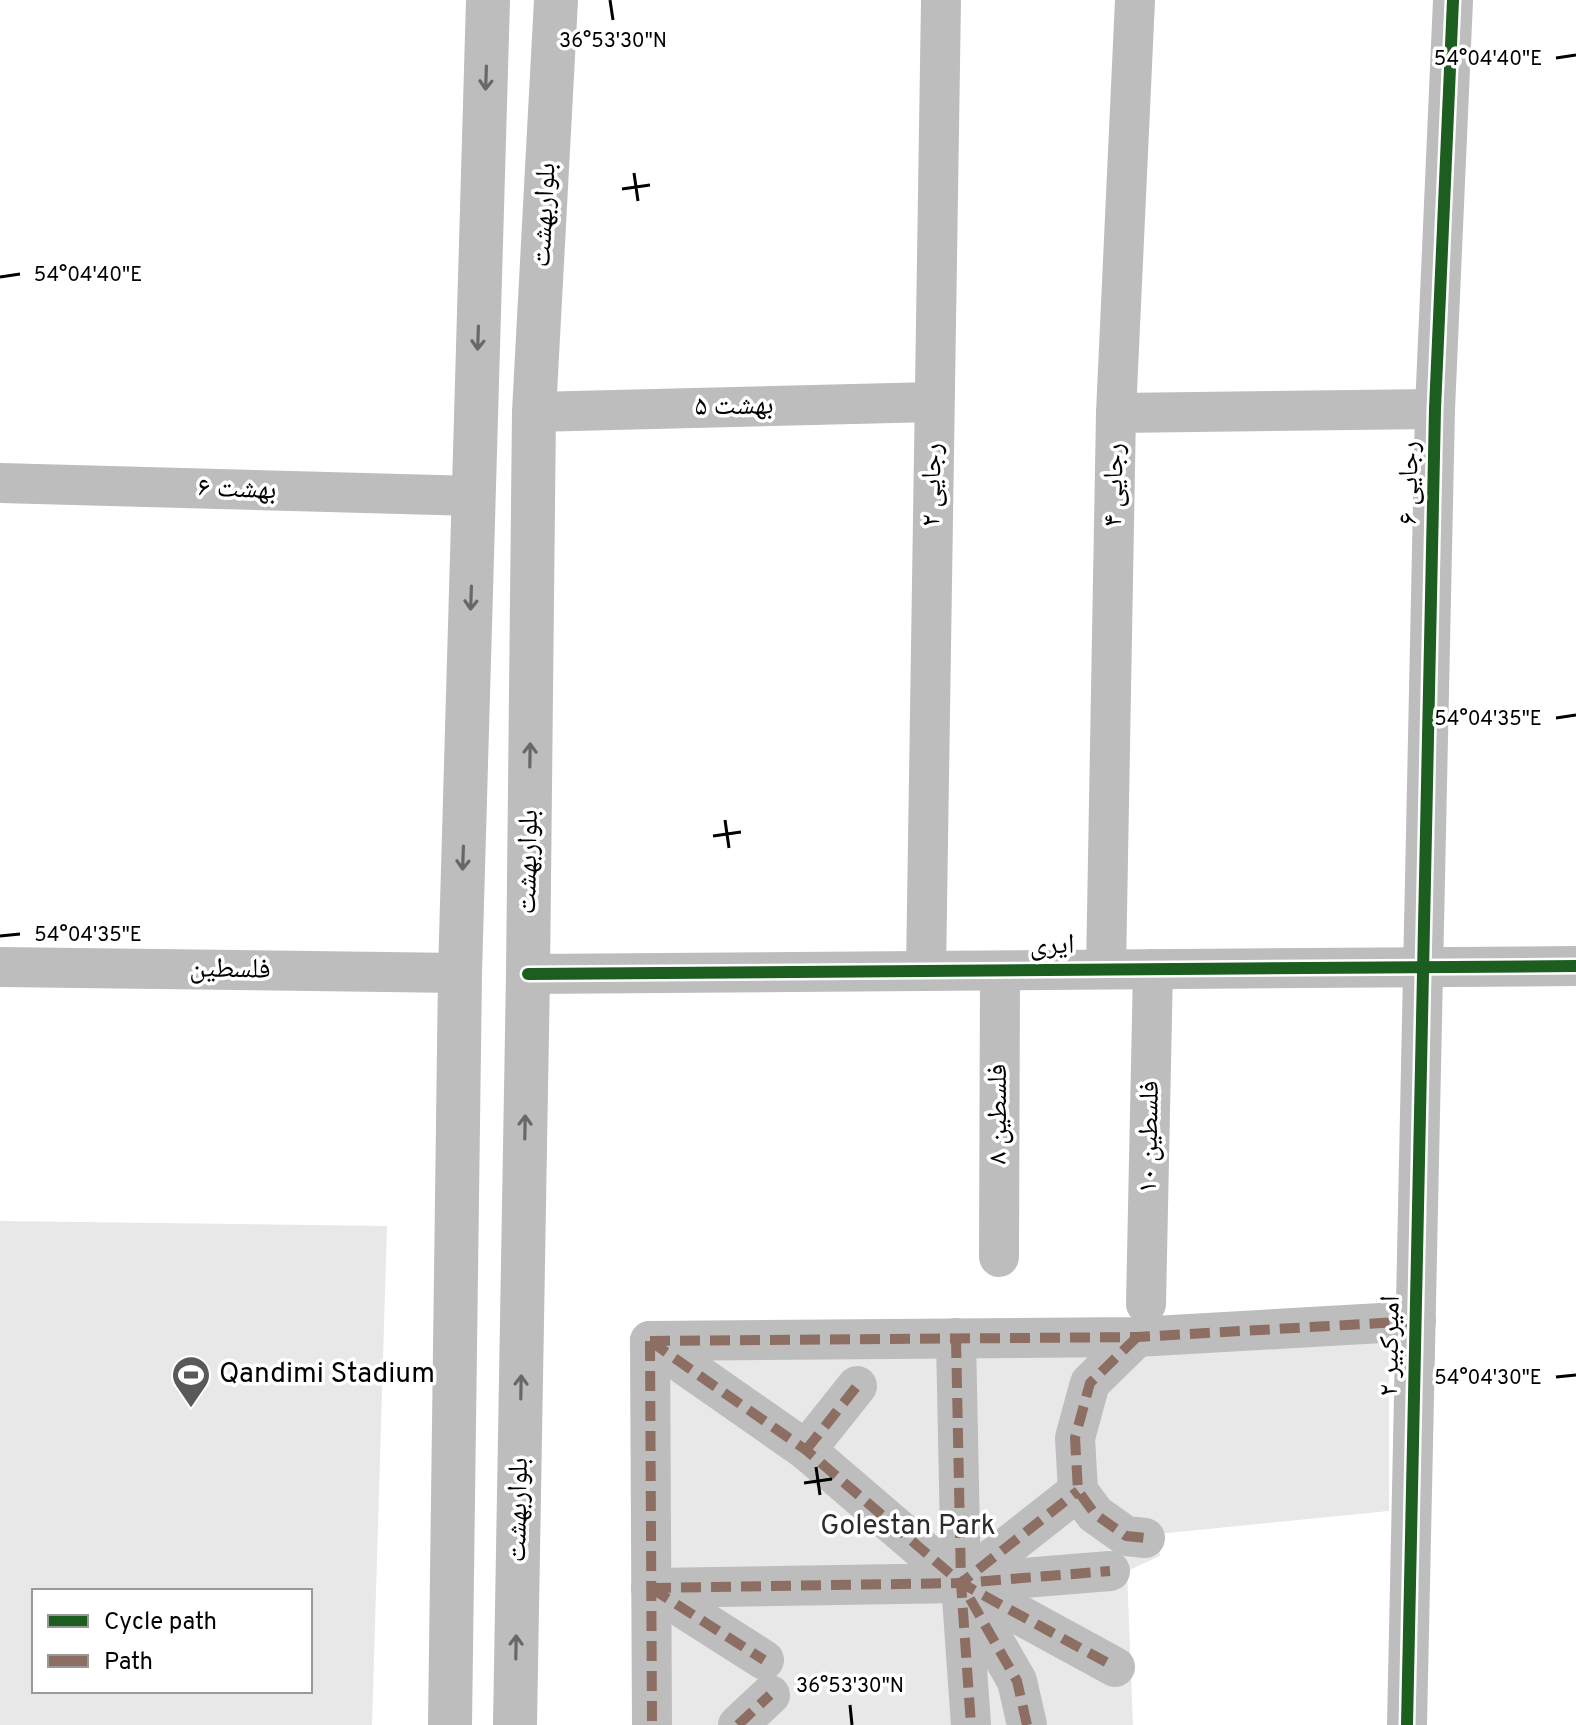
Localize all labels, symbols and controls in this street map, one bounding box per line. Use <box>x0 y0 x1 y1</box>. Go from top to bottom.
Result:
text: 36°53'30"N <box>559 29 667 55</box>
text: 54°04'40"E <box>1434 47 1542 73</box>
one-way arrow <box>478 64 493 91</box>
street label: بلواربهشت <box>524 162 566 268</box>
text: 54°04'40"E <box>34 263 142 289</box>
one-way arrow <box>471 324 486 351</box>
street label: بهشت ۵ <box>694 388 774 426</box>
street label: رجایی ۶ <box>1391 441 1429 525</box>
street label: رجایی ۲ <box>914 443 952 527</box>
street label: رجایی ۴ <box>1096 443 1134 527</box>
street label: بهشت ۶ <box>197 471 277 509</box>
one-way arrow <box>463 584 478 611</box>
text: 54°04'35"E <box>1434 707 1542 733</box>
one-way arrow <box>522 742 538 769</box>
street label: بلواربهشت <box>510 809 548 915</box>
one-way arrow <box>455 844 471 871</box>
text: 54°04'35"E <box>34 923 142 949</box>
street label: ایری <box>1029 928 1075 964</box>
street label: فلسطین <box>189 951 271 989</box>
street label: فلسطین ۸ <box>981 1064 1017 1164</box>
street label: فلسطین ۱۰ <box>1131 1080 1169 1194</box>
one-way arrow <box>518 1114 533 1141</box>
street label: امیرکبیر ۲ <box>1372 1295 1410 1397</box>
sports icon: Qandimi Stadium <box>170 1354 212 1409</box>
place label: Qandimi Stadium <box>219 1357 435 1393</box>
text: 54°04'30"E <box>1434 1366 1542 1392</box>
one-way arrow <box>513 1374 529 1401</box>
street label: بلواربهشت <box>500 1457 538 1563</box>
park label: Golestan Park <box>820 1509 996 1545</box>
legend <box>32 1589 312 1693</box>
text: Cycle path <box>104 1608 217 1638</box>
one-way arrow <box>509 1634 524 1661</box>
text: Path <box>104 1648 153 1678</box>
text: 36°53'30"N <box>796 1674 904 1700</box>

